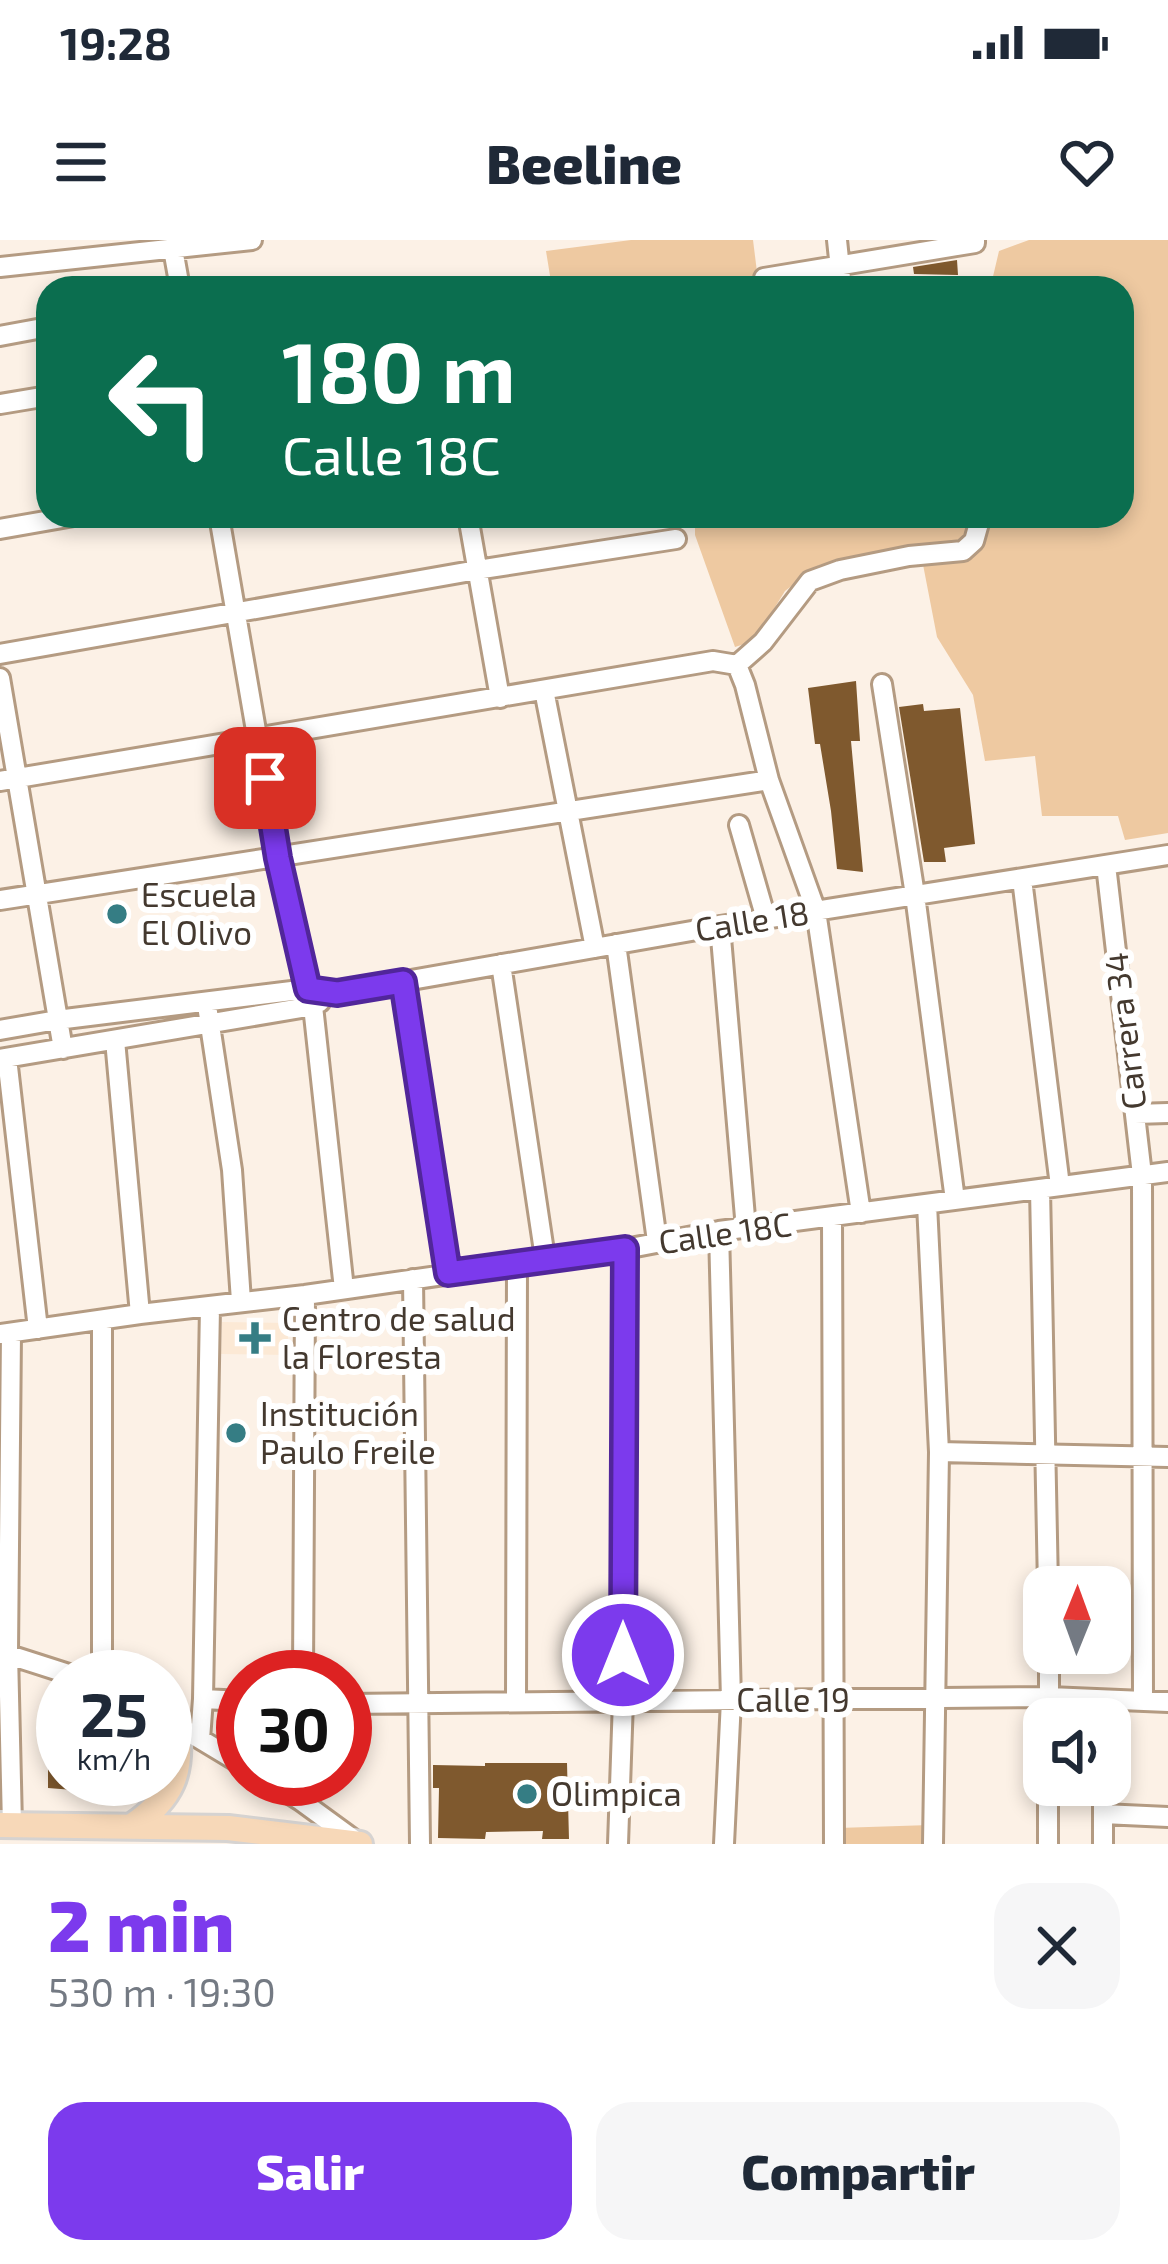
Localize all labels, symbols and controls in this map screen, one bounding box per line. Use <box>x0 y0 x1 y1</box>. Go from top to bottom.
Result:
text: 19:28 <box>60 15 172 69</box>
icon: menu <box>48 129 114 195</box>
icon: heart <box>1054 129 1120 195</box>
text: Beeline <box>486 130 682 195</box>
text: 180 m <box>282 319 516 420</box>
icon: left <box>84 324 240 480</box>
text: Calle 18C <box>282 421 501 486</box>
pin <box>214 727 316 829</box>
icon: arrive <box>232 745 298 811</box>
place label: Escuela El Olivo <box>141 874 257 952</box>
street label: Calle 18 <box>692 891 812 949</box>
marker: Escuela El Olivo <box>104 901 130 927</box>
street label: Carrera 34 <box>1095 950 1153 1112</box>
street label: Calle 18C <box>656 1203 794 1261</box>
place label: Centro de salud la Floresta <box>282 1298 516 1376</box>
marker: Centro de salud la Floresta <box>239 1322 271 1354</box>
place label: Institución Paulo Freile <box>260 1393 436 1471</box>
marker: Institución Paulo Freile <box>223 1420 249 1446</box>
north arrow <box>1023 1566 1131 1674</box>
map controls <box>1023 1566 1131 1806</box>
position arrow <box>560 1592 686 1718</box>
speed limit sign: 30 <box>216 1650 372 1806</box>
text: 25 <box>80 1677 148 1749</box>
street label: Calle 19 <box>736 1679 850 1719</box>
button: sound <box>1023 1698 1131 1806</box>
text: km/h <box>77 1740 151 1776</box>
place label: Olimpica <box>551 1773 682 1813</box>
marker: Olimpica <box>514 1781 540 1807</box>
text: 2 min <box>48 1880 234 1966</box>
button: close <box>994 1883 1120 2009</box>
text: 530 m · 19:30 <box>48 1968 276 2015</box>
button: Salir <box>48 2102 572 2240</box>
button: Compartir <box>596 2102 1120 2240</box>

